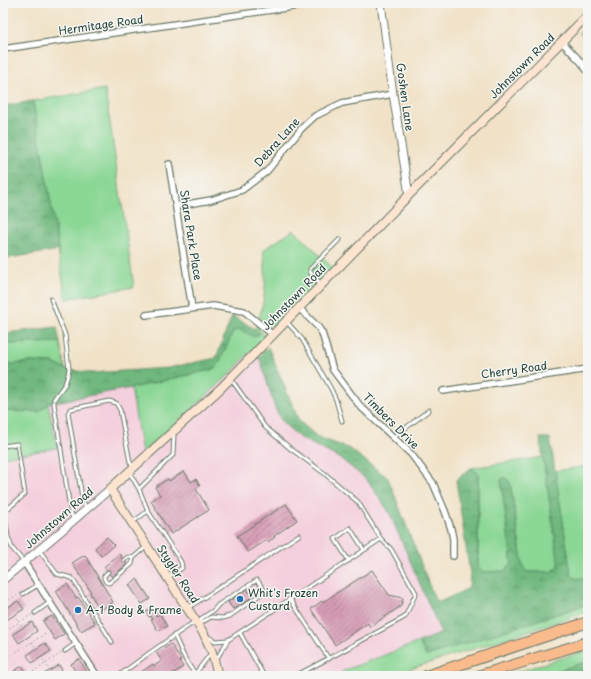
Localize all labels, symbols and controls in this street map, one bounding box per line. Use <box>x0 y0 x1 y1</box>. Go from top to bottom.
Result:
street label: Hermitage Road <box>57 10 145 39</box>
street label: Johnstown Road <box>485 29 558 102</box>
street label: Goshen Lane <box>392 62 419 132</box>
street label: Debra Lane <box>250 113 303 170</box>
street label: Shara Park Place <box>176 188 207 282</box>
street label: Johnstown Road <box>257 259 330 334</box>
street label: Cherry Road <box>480 356 548 383</box>
street label: Timbers Drive <box>359 389 423 453</box>
street label: Johnstown Road <box>20 483 97 553</box>
street label: Stygler Road <box>153 541 204 607</box>
place label: Whit's Frozen Custard <box>248 584 318 614</box>
marker: Whit's Frozen Custard <box>235 594 245 604</box>
place label: A-1 Body & Frame <box>86 601 182 618</box>
marker: A-1 Body & Frame <box>73 605 83 615</box>

